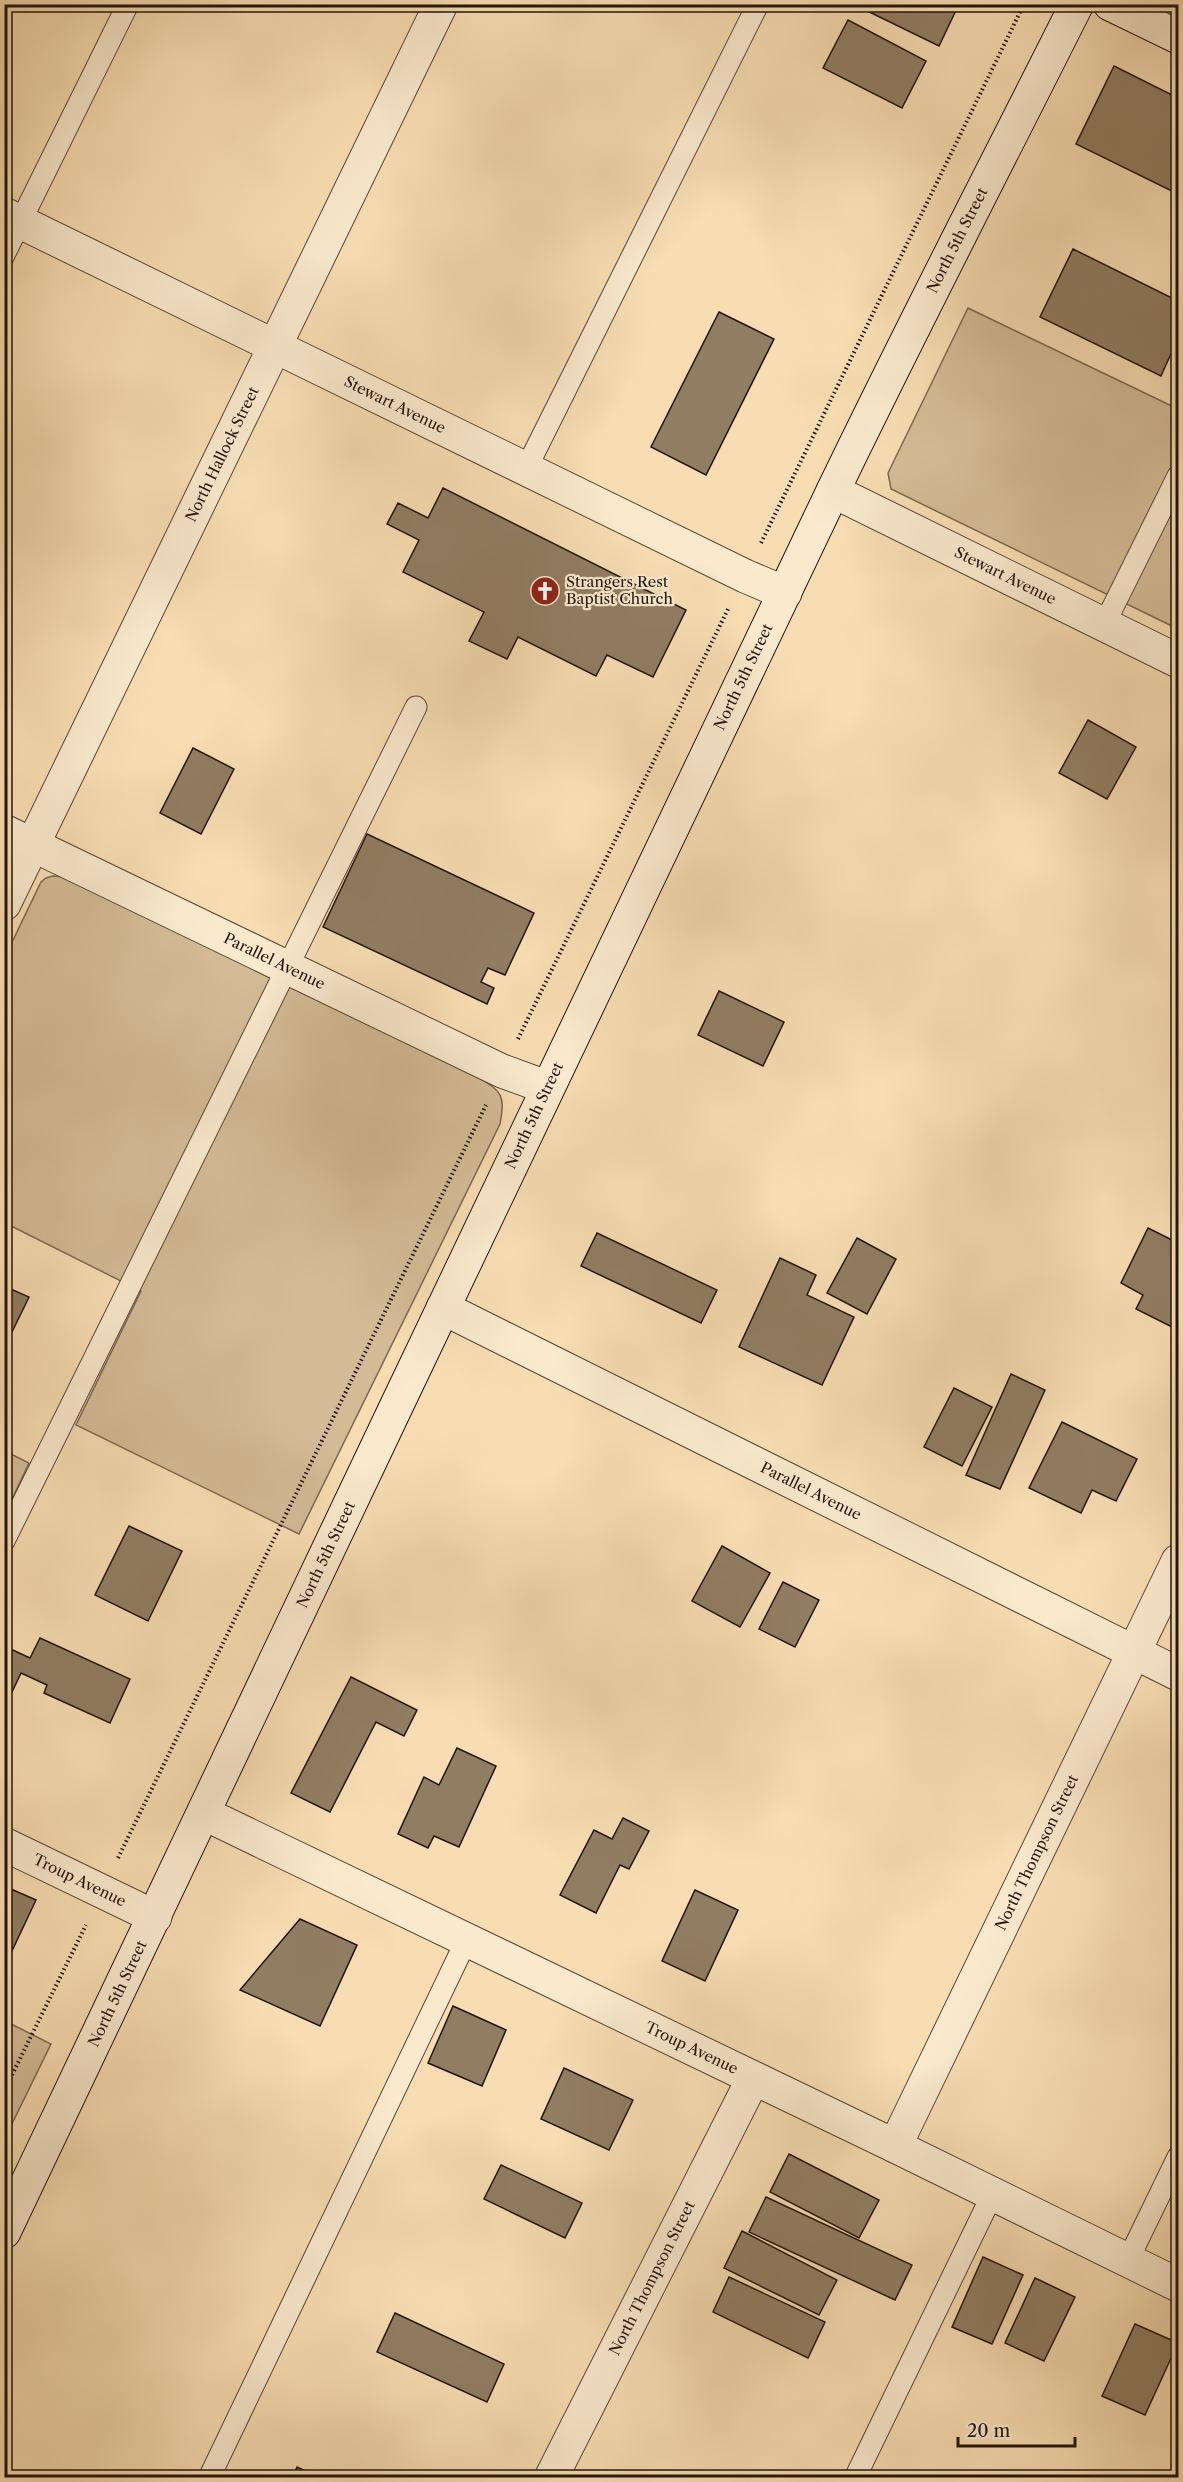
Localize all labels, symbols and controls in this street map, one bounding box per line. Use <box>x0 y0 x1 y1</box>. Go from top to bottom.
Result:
street label: North 5th Street <box>922 184 992 296</box>
street label: Stewart Avenue <box>341 372 449 437</box>
street label: North Hallock Street <box>181 383 263 525</box>
street label: Stewart Avenue <box>952 542 1059 608</box>
place label: Strangers Rest Baptist Church <box>566 572 673 608</box>
church icon: Strangers Rest Baptist Church <box>529 575 561 607</box>
street label: North 5th Street <box>710 620 777 733</box>
street label: Parallel Avenue <box>221 928 328 993</box>
street label: North 5th Street <box>500 1058 567 1172</box>
street label: Parallel Avenue <box>758 1458 865 1524</box>
street label: North 5th Street <box>292 1497 359 1611</box>
street label: North Thompson Street <box>991 1771 1083 1933</box>
street label: Troup Avenue <box>30 1850 129 1911</box>
street label: North 5th Street <box>84 1937 151 2050</box>
street label: Troup Avenue <box>642 2017 741 2078</box>
street label: North Thompson Street <box>605 2197 699 2358</box>
scale bar <box>958 2410 1075 2448</box>
text: 20 m <box>967 2420 1011 2442</box>

